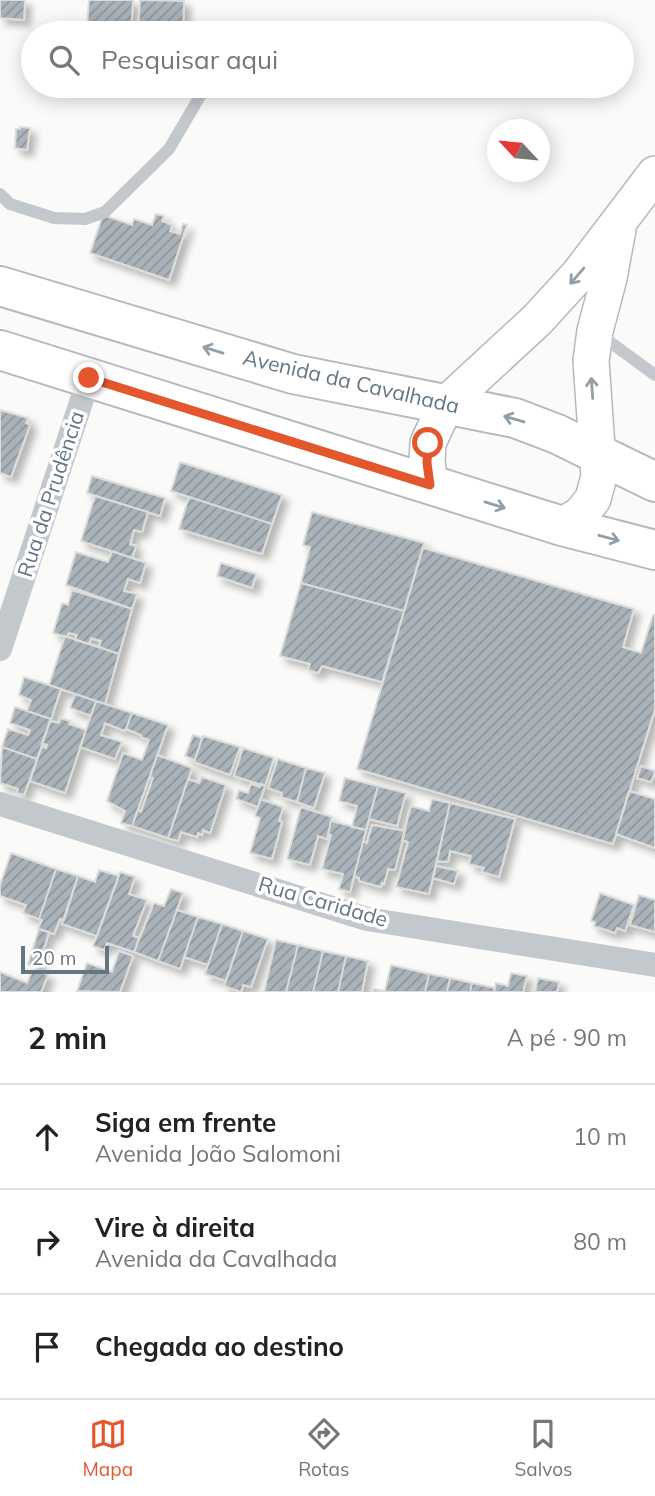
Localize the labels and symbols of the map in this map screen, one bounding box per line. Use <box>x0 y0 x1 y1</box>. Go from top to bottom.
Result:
north arrow <box>487 119 550 182</box>
one-way arrow <box>569 267 585 285</box>
one-way arrow <box>202 342 224 355</box>
street label: Avenida da Cavalhada <box>241 343 462 419</box>
route end <box>73 362 104 393</box>
one-way arrow <box>586 377 599 400</box>
street label: Rua da Prudência <box>11 407 89 580</box>
one-way arrow <box>503 412 526 425</box>
route start <box>412 427 443 458</box>
one-way arrow <box>484 499 506 512</box>
one-way arrow <box>597 532 619 545</box>
street label: Rua Caridade <box>256 870 391 932</box>
scale bar <box>21 943 108 975</box>

